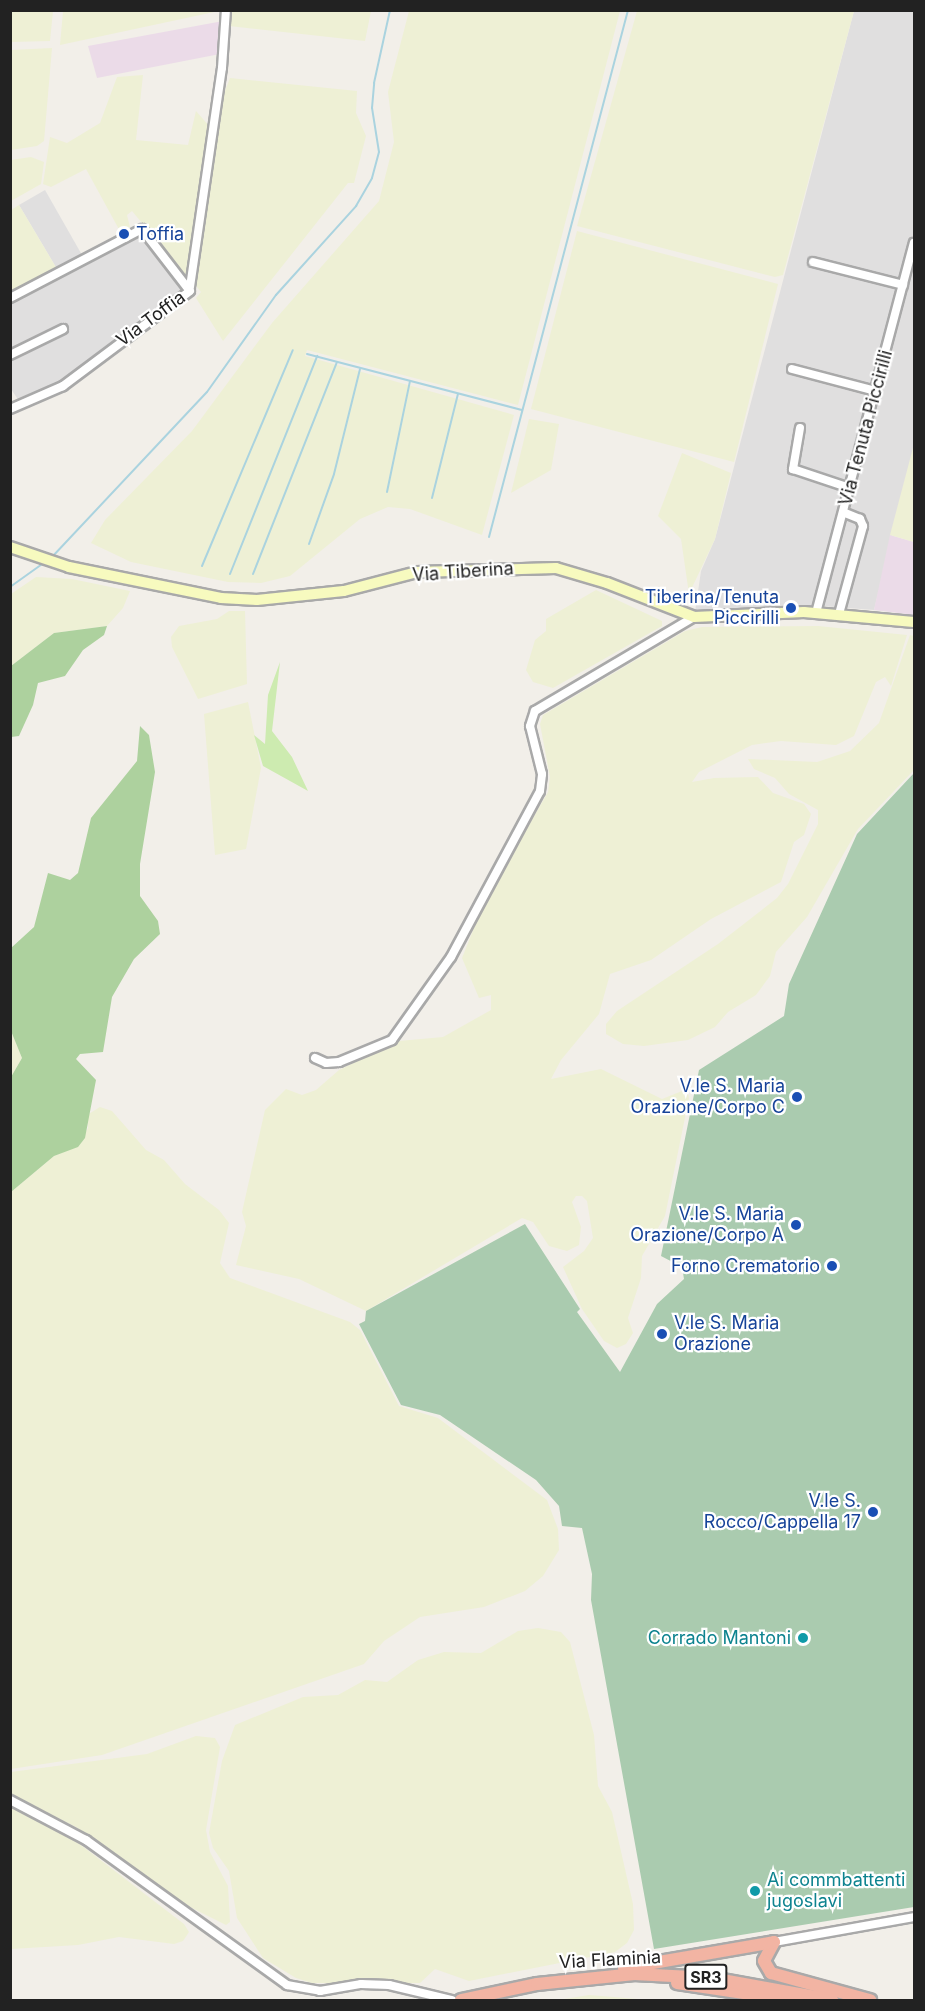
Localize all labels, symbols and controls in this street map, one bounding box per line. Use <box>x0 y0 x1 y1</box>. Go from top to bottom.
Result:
place label: Toffia <box>136 223 184 245</box>
marker: Toffia <box>117 227 131 241</box>
street label: Via Toffia <box>112 287 190 351</box>
street label: Via Tenuta Piccirilli <box>835 348 897 508</box>
street label: Via Tiberina <box>412 558 514 586</box>
place label: Tiberina/Tenuta Piccirilli <box>645 587 779 630</box>
marker: Tiberina/Tenuta Piccirilli <box>784 601 798 615</box>
place label: V.le S. Maria Orazione/Corpo C <box>631 1076 785 1118</box>
marker: V.le S. Maria Orazione/Corpo C <box>790 1090 804 1104</box>
place label: V.le S. Maria Orazione/Corpo A <box>630 1204 784 1246</box>
marker: V.le S. Maria Orazione/Corpo A <box>789 1218 803 1232</box>
place label: Forno Crematorio <box>671 1255 820 1277</box>
marker: Forno Crematorio <box>825 1259 839 1273</box>
place label: V.le S. Maria Orazione <box>674 1313 779 1356</box>
marker: V.le S. Maria Orazione <box>655 1327 669 1341</box>
place label: V.le S. Rocco/Cappella 17 <box>704 1491 861 1534</box>
marker: V.le S. Rocco/Cappella 17 <box>866 1505 880 1519</box>
place label: Corrado Mantoni <box>648 1627 791 1649</box>
marker: Corrado Mantoni <box>796 1631 810 1645</box>
place label: Ai commbattenti jugoslavi <box>767 1870 905 1912</box>
marker: Ai commbattenti jugoslavi <box>748 1884 762 1898</box>
street label: Via Flaminia <box>558 1947 662 1973</box>
road number: SR3 <box>684 1964 728 1990</box>

